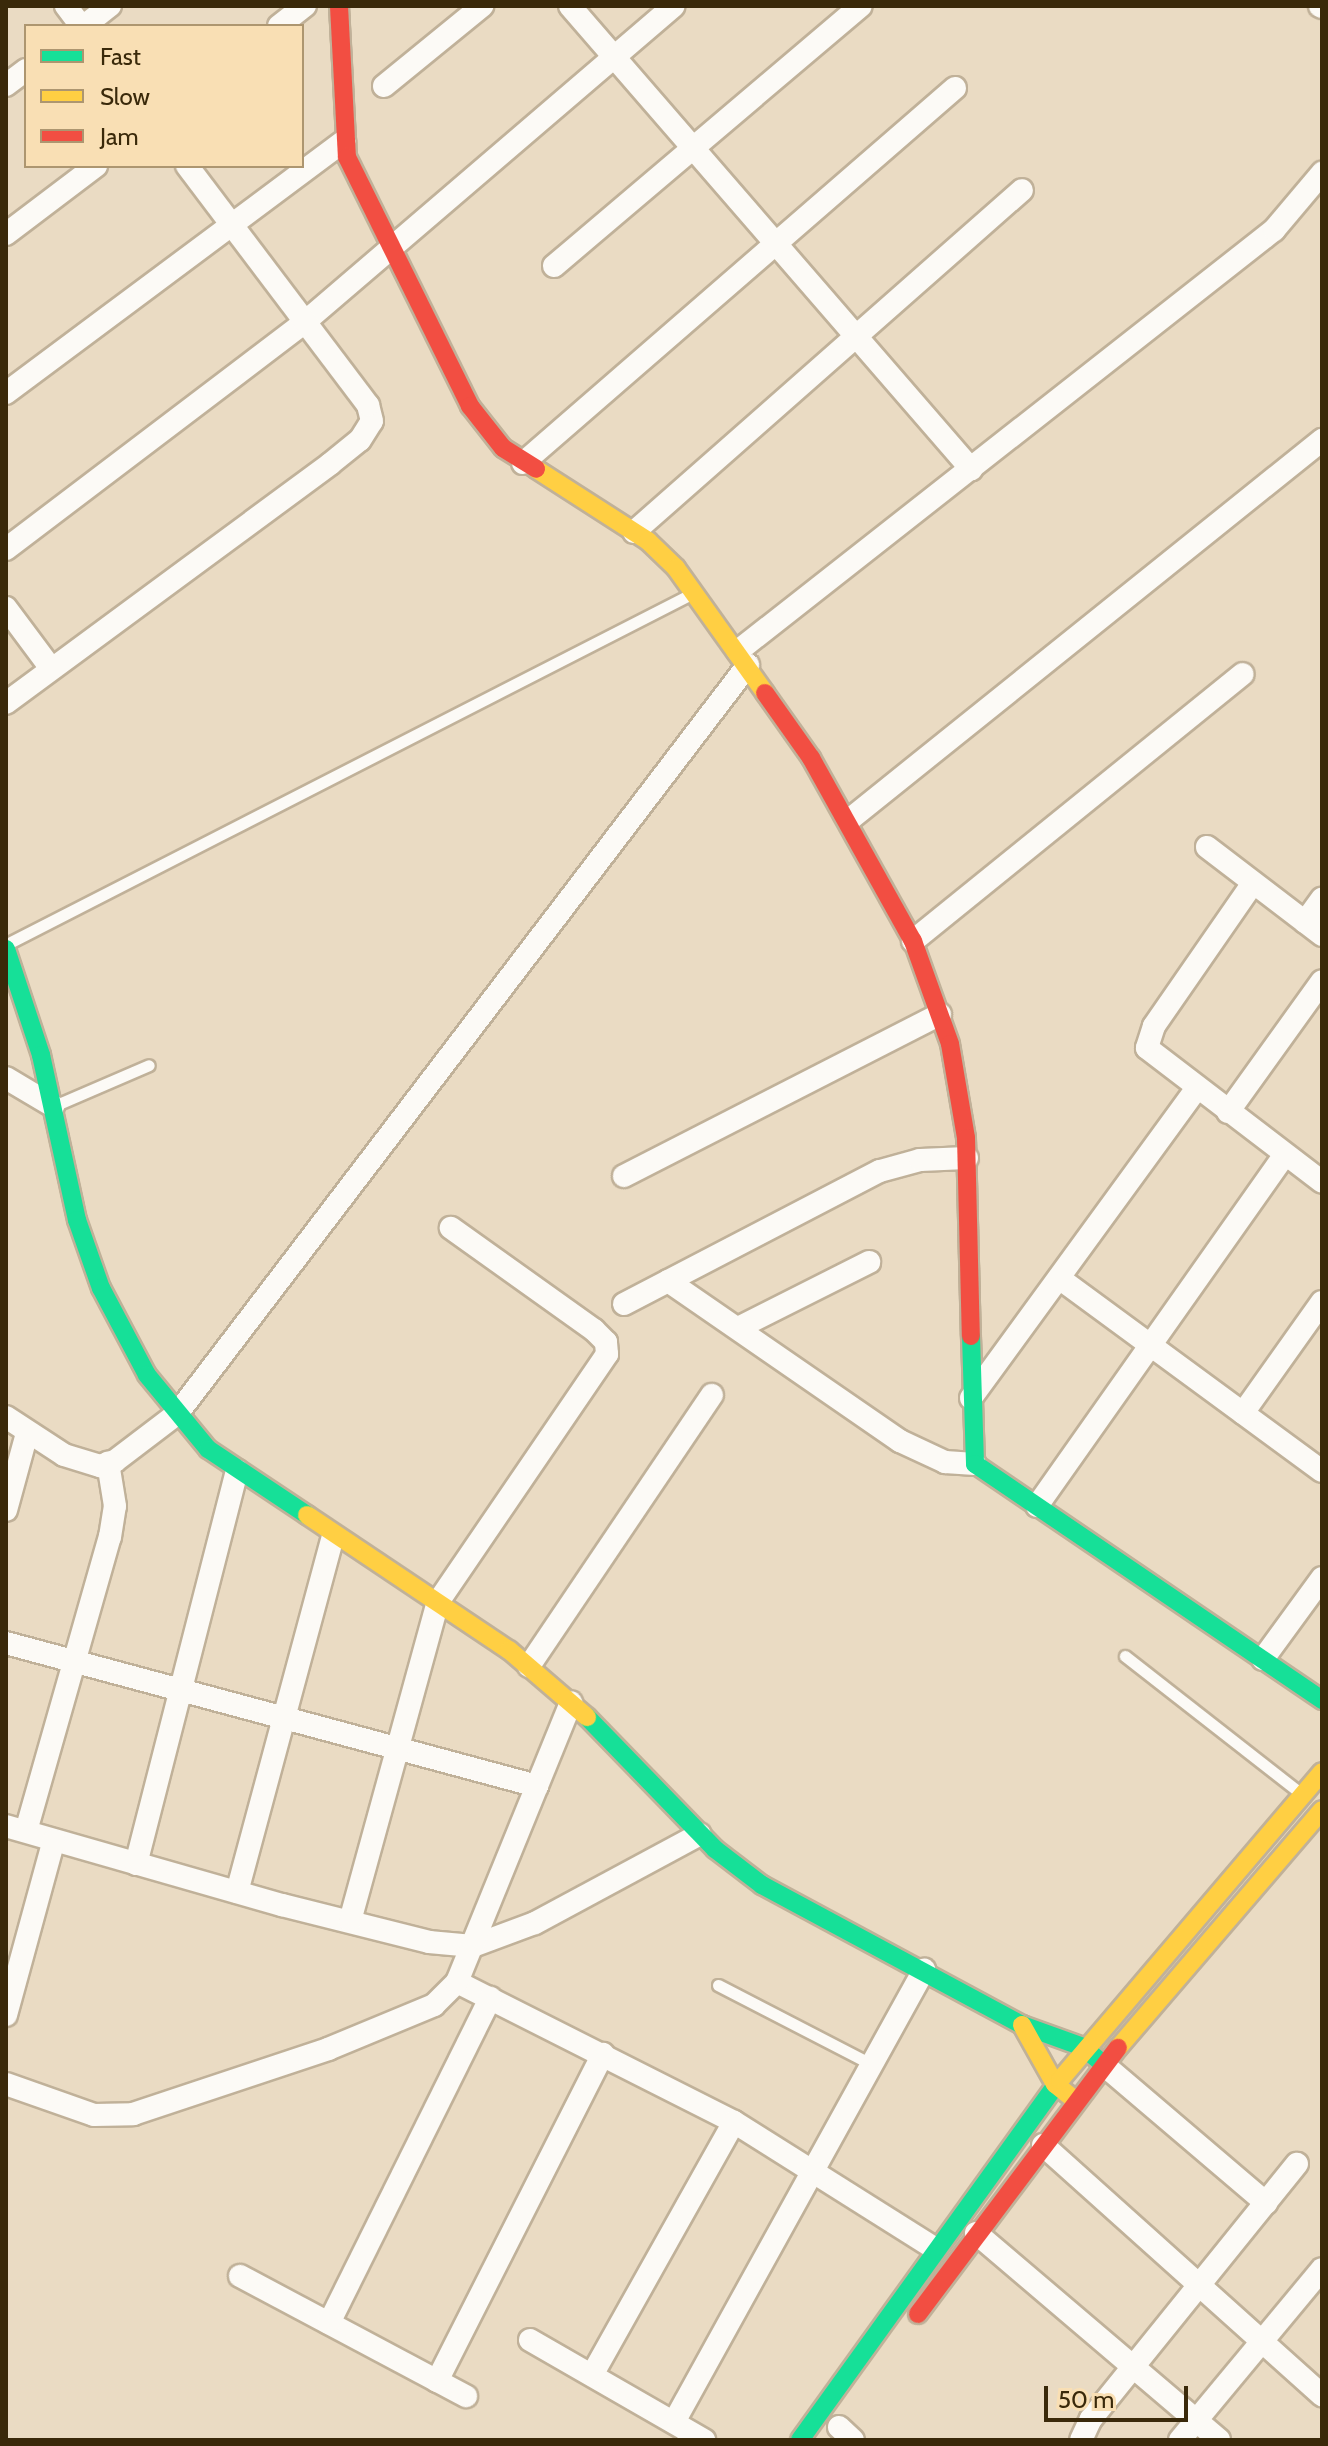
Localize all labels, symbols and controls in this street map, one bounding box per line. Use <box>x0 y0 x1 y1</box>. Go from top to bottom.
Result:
legend <box>24 24 304 168</box>
text: Fast <box>100 42 141 71</box>
text: Slow <box>100 82 150 111</box>
text: Jam <box>100 122 138 151</box>
scale bar <box>1048 2370 1192 2420</box>
text: 50 m <box>1058 2385 1114 2414</box>

